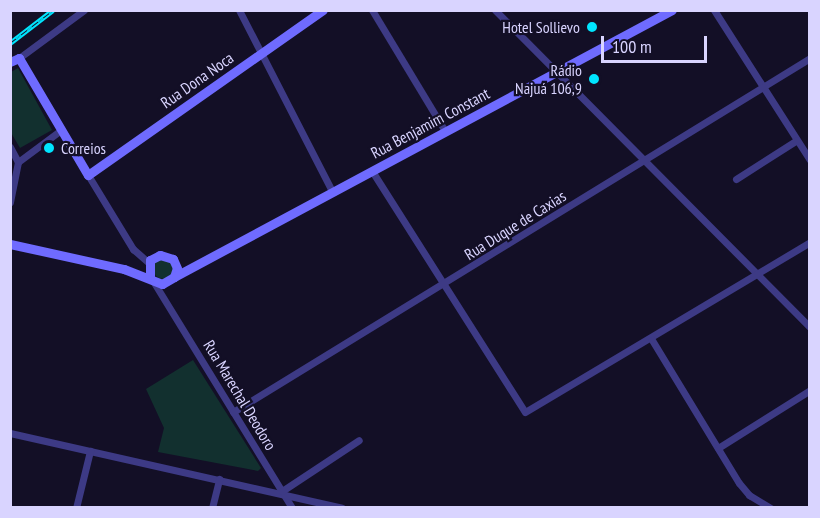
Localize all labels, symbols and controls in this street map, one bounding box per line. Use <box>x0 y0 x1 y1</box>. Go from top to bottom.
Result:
place label: Hotel Sollievo <box>502 17 580 37</box>
marker: Hotel Sollievo <box>585 20 599 34</box>
scale bar <box>604 24 710 62</box>
text: 100 m <box>612 35 652 58</box>
street label: Rua Dona Noca <box>157 48 237 112</box>
place label: Rádio Najuá 106,9 <box>515 60 582 98</box>
marker: Rádio Najuá 106,9 <box>587 72 601 86</box>
street label: Rua Benjamim Constant <box>367 84 493 162</box>
place label: Correios <box>61 138 106 158</box>
marker: Correios <box>42 141 56 155</box>
street label: Rua Duque de Caxias <box>461 186 569 264</box>
street label: Rua Marechal Deodoro <box>200 336 280 454</box>

